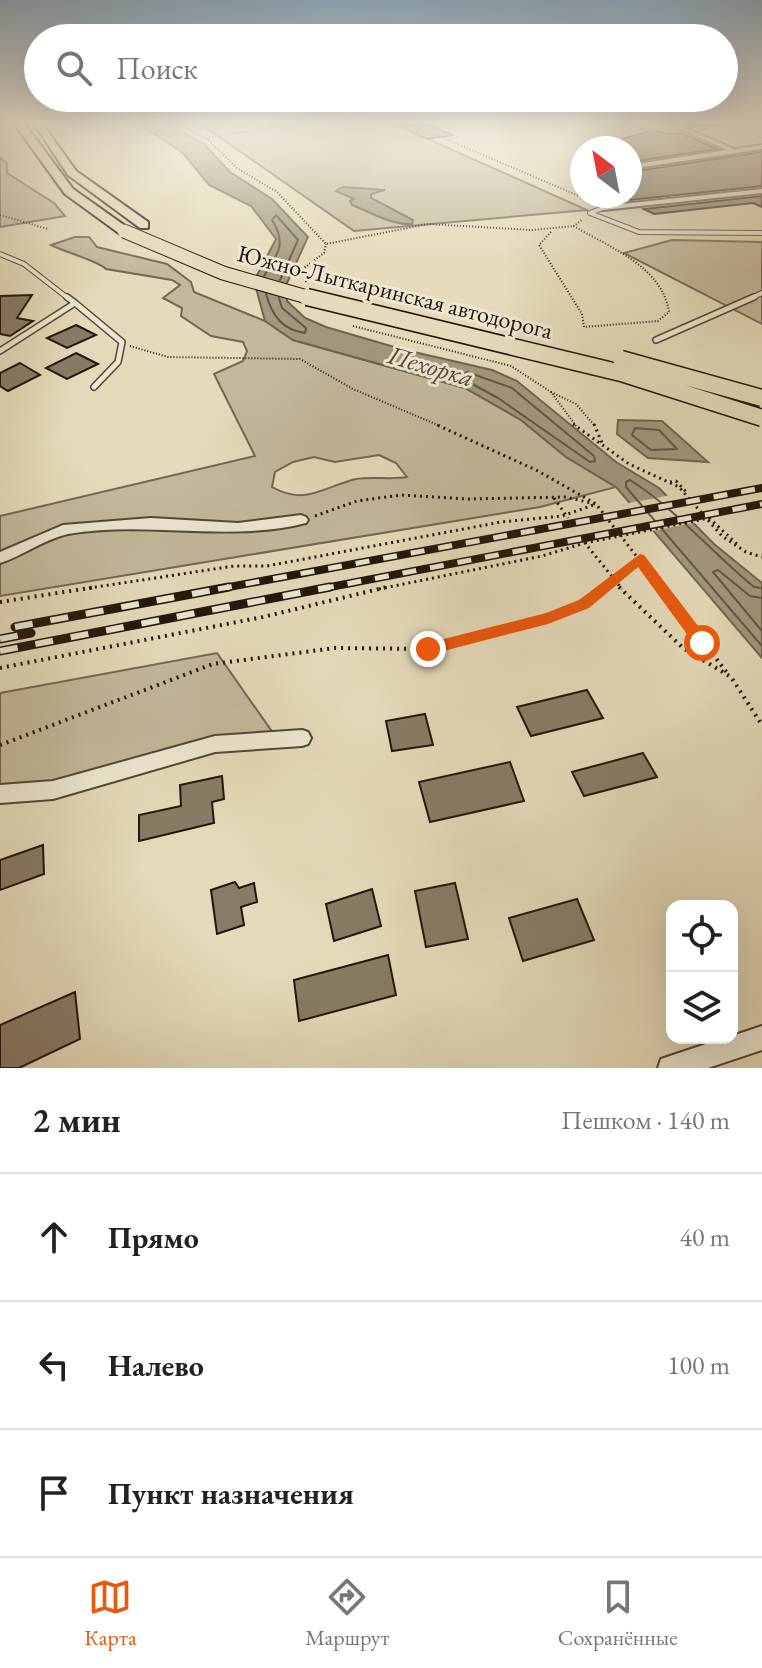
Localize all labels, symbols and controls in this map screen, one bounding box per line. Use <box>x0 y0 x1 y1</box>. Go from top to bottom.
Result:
search box <box>24 24 738 112</box>
icon: search <box>52 46 96 90</box>
text: Поиск <box>116 49 198 88</box>
north arrow <box>570 136 642 208</box>
street label: Южно-Лыткаринская автодорога <box>234 237 556 346</box>
water label: Пехорка <box>383 337 478 394</box>
route start <box>684 625 720 661</box>
route end <box>410 631 446 667</box>
map controls <box>666 900 738 1044</box>
button: locate <box>666 900 738 972</box>
button: layers <box>666 972 738 1044</box>
text: 2 мин <box>32 1098 121 1142</box>
text: Пешком · 140 m <box>561 1103 730 1137</box>
icon: ahead <box>32 1215 76 1259</box>
text: Прямо <box>108 1218 199 1257</box>
text: 40 m <box>680 1220 730 1254</box>
icon: left <box>32 1343 76 1387</box>
text: Налево <box>108 1346 204 1385</box>
text: 100 m <box>667 1348 730 1382</box>
icon: arrive <box>32 1471 76 1515</box>
text: Пункт назначения <box>108 1474 354 1513</box>
tab: Карта <box>84 1575 137 1652</box>
tab: Маршрут <box>305 1575 389 1652</box>
tab: Сохранённые <box>558 1575 678 1652</box>

